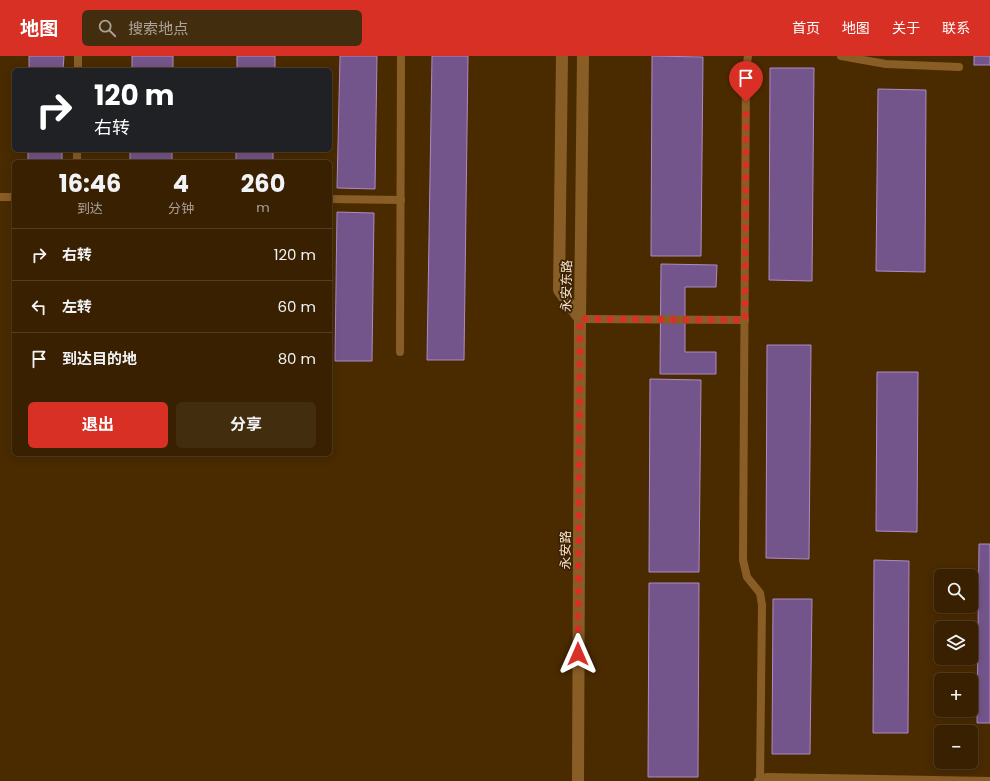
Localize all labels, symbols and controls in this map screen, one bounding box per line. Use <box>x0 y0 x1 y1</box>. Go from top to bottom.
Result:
search box <box>82 10 362 46</box>
text: 地图 <box>20 15 58 42</box>
icon: search <box>96 17 118 39</box>
text: 搜索地点 <box>128 18 188 39</box>
text: 首页 <box>792 18 820 38</box>
text: 地图 <box>842 18 870 38</box>
text: 关于 <box>892 18 920 38</box>
text: 联系 <box>942 18 970 38</box>
pin <box>729 61 763 102</box>
icon: arrive <box>735 67 757 89</box>
text: 120 m <box>94 76 174 115</box>
icon: right <box>28 84 80 136</box>
text: 右转 <box>94 115 130 140</box>
text: 16:46 <box>59 167 121 200</box>
text: 4 <box>173 167 189 200</box>
text: 260 <box>241 167 285 200</box>
text: m <box>256 198 270 217</box>
text: 到达 <box>77 199 103 218</box>
text: 分钟 <box>168 199 194 218</box>
icon: right <box>28 244 50 266</box>
text: 右转 <box>62 244 92 265</box>
text: 120 m <box>274 244 316 265</box>
street label: 永安东路 <box>557 260 576 312</box>
icon: left <box>28 296 50 318</box>
text: 左转 <box>62 296 92 317</box>
text: 60 m <box>278 296 316 317</box>
icon: arrive <box>28 348 50 370</box>
text: 到达目的地 <box>62 348 137 369</box>
text: 80 m <box>278 348 316 369</box>
button: 退出 <box>28 402 168 448</box>
button: 分享 <box>176 402 316 448</box>
street label: 永安路 <box>556 530 575 570</box>
map controls <box>934 569 978 769</box>
button: search <box>934 569 978 613</box>
button: layers <box>934 621 978 665</box>
position arrow <box>557 633 599 675</box>
button: + <box>934 673 978 717</box>
button: − <box>934 725 978 769</box>

